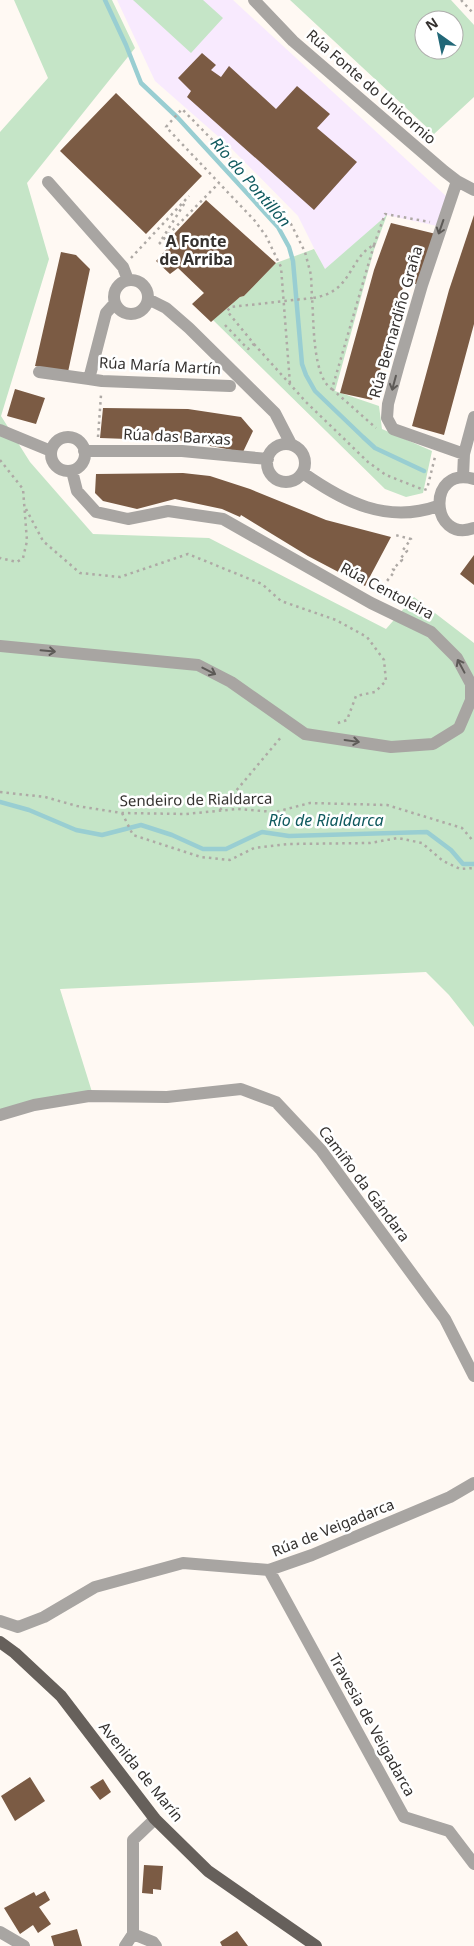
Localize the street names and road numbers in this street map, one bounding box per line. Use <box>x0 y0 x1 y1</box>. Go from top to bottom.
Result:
street label: Rúa Fonte do Unicornio <box>303 24 441 148</box>
street label: Rúa Bernardiño Graña <box>364 243 426 400</box>
street label: Rúa María Martín <box>99 352 222 378</box>
street label: Rúa das Barxas <box>123 423 231 449</box>
street label: Rúa Centoleira <box>337 557 438 623</box>
street label: Sendeiro de Rialdarca <box>120 788 272 810</box>
street label: Camiño da Gándara <box>315 1121 415 1245</box>
street label: Rúa de Veigadarca <box>268 1493 397 1561</box>
street label: Travesia de Veigadarca <box>325 1649 421 1800</box>
street label: Avenida de Marín <box>95 1717 188 1826</box>

